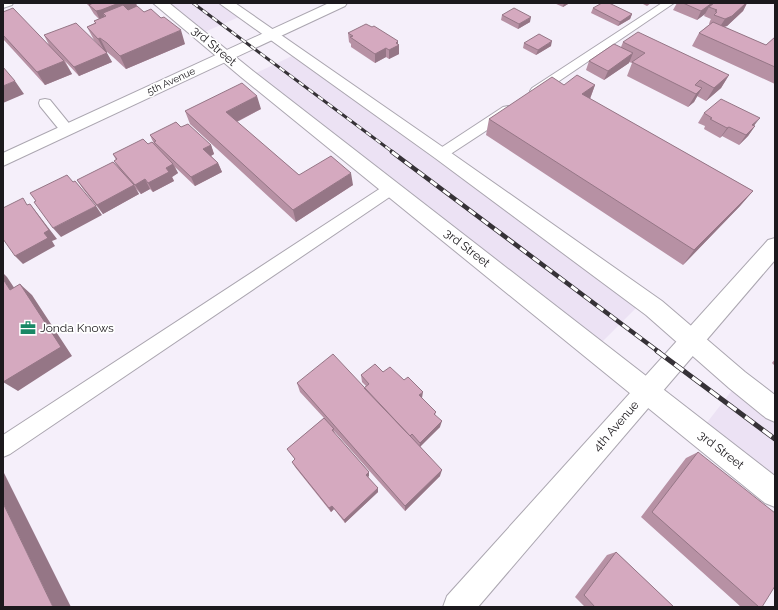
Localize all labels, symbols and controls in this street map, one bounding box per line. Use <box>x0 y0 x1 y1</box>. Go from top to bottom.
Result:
street label: 3rd Street <box>189 23 239 69</box>
street label: 5th Avenue <box>145 65 197 97</box>
street label: 3rd Street <box>441 226 493 270</box>
office icon: Jonda Knows <box>19 319 37 337</box>
place label: Jonda Knows <box>40 321 114 335</box>
street label: 4th Avenue <box>590 398 642 454</box>
street label: 3rd Street <box>695 428 747 472</box>

